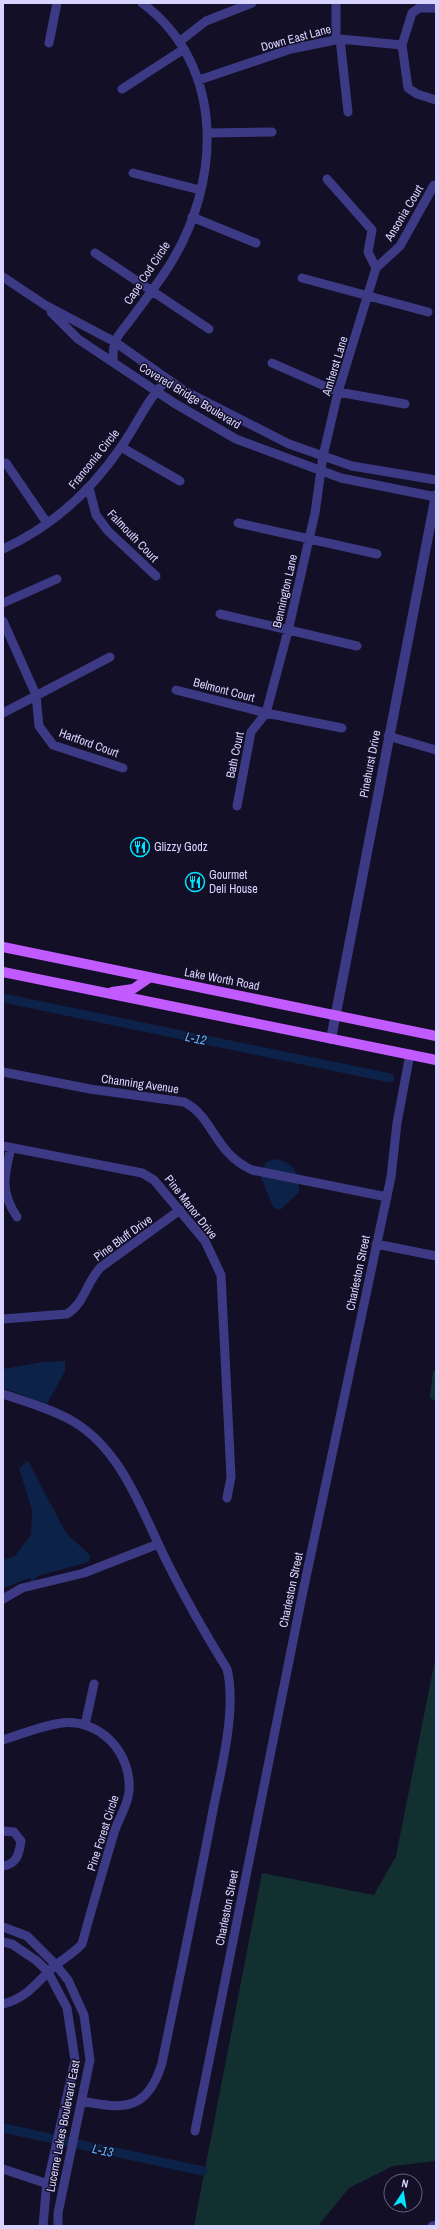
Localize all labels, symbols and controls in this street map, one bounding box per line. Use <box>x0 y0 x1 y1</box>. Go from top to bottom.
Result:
street label: Down East Lane <box>259 21 333 55</box>
street label: Ansonia Court <box>380 182 427 245</box>
street label: Cape Cod Circle <box>120 238 174 308</box>
street label: Amherst Lane <box>318 334 352 399</box>
street label: Covered Bridge Boulevard <box>136 359 244 433</box>
street label: Franconia Circle <box>65 426 123 492</box>
street label: Falmouth Court <box>104 506 162 566</box>
street label: Bennington Lane <box>269 553 301 629</box>
street label: Belmont Court <box>192 674 257 706</box>
street label: Hartford Court <box>57 725 121 761</box>
street label: Pinehurst Drive <box>356 729 384 799</box>
street label: Bath Court <box>222 730 248 780</box>
restaurant icon: Glizzy Godz <box>129 836 151 858</box>
place label: Glizzy Godz <box>154 839 208 855</box>
place label: Gourmet Deli House <box>209 867 258 897</box>
restaurant icon: Gourmet Deli House <box>184 871 206 893</box>
street label: Lake Worth Road <box>183 964 261 994</box>
water label: L-12 <box>184 1028 208 1049</box>
street label: Channing Avenue <box>100 1071 180 1097</box>
street label: Pine Manor Drive <box>161 1172 221 1242</box>
street label: Pine Bluff Drive <box>90 1211 156 1265</box>
street label: Charleston Street <box>342 1234 374 1312</box>
street label: Charleston Street <box>275 1551 307 1629</box>
street label: Pine Forest Circle <box>83 1793 123 1873</box>
street label: Charleston Street <box>212 1869 242 1947</box>
street label: Lucerne Lakes Boulevard East <box>42 2058 84 2193</box>
water label: L-13 <box>91 2140 115 2161</box>
north arrow <box>383 2173 423 2213</box>
text: N <box>400 2176 410 2191</box>

